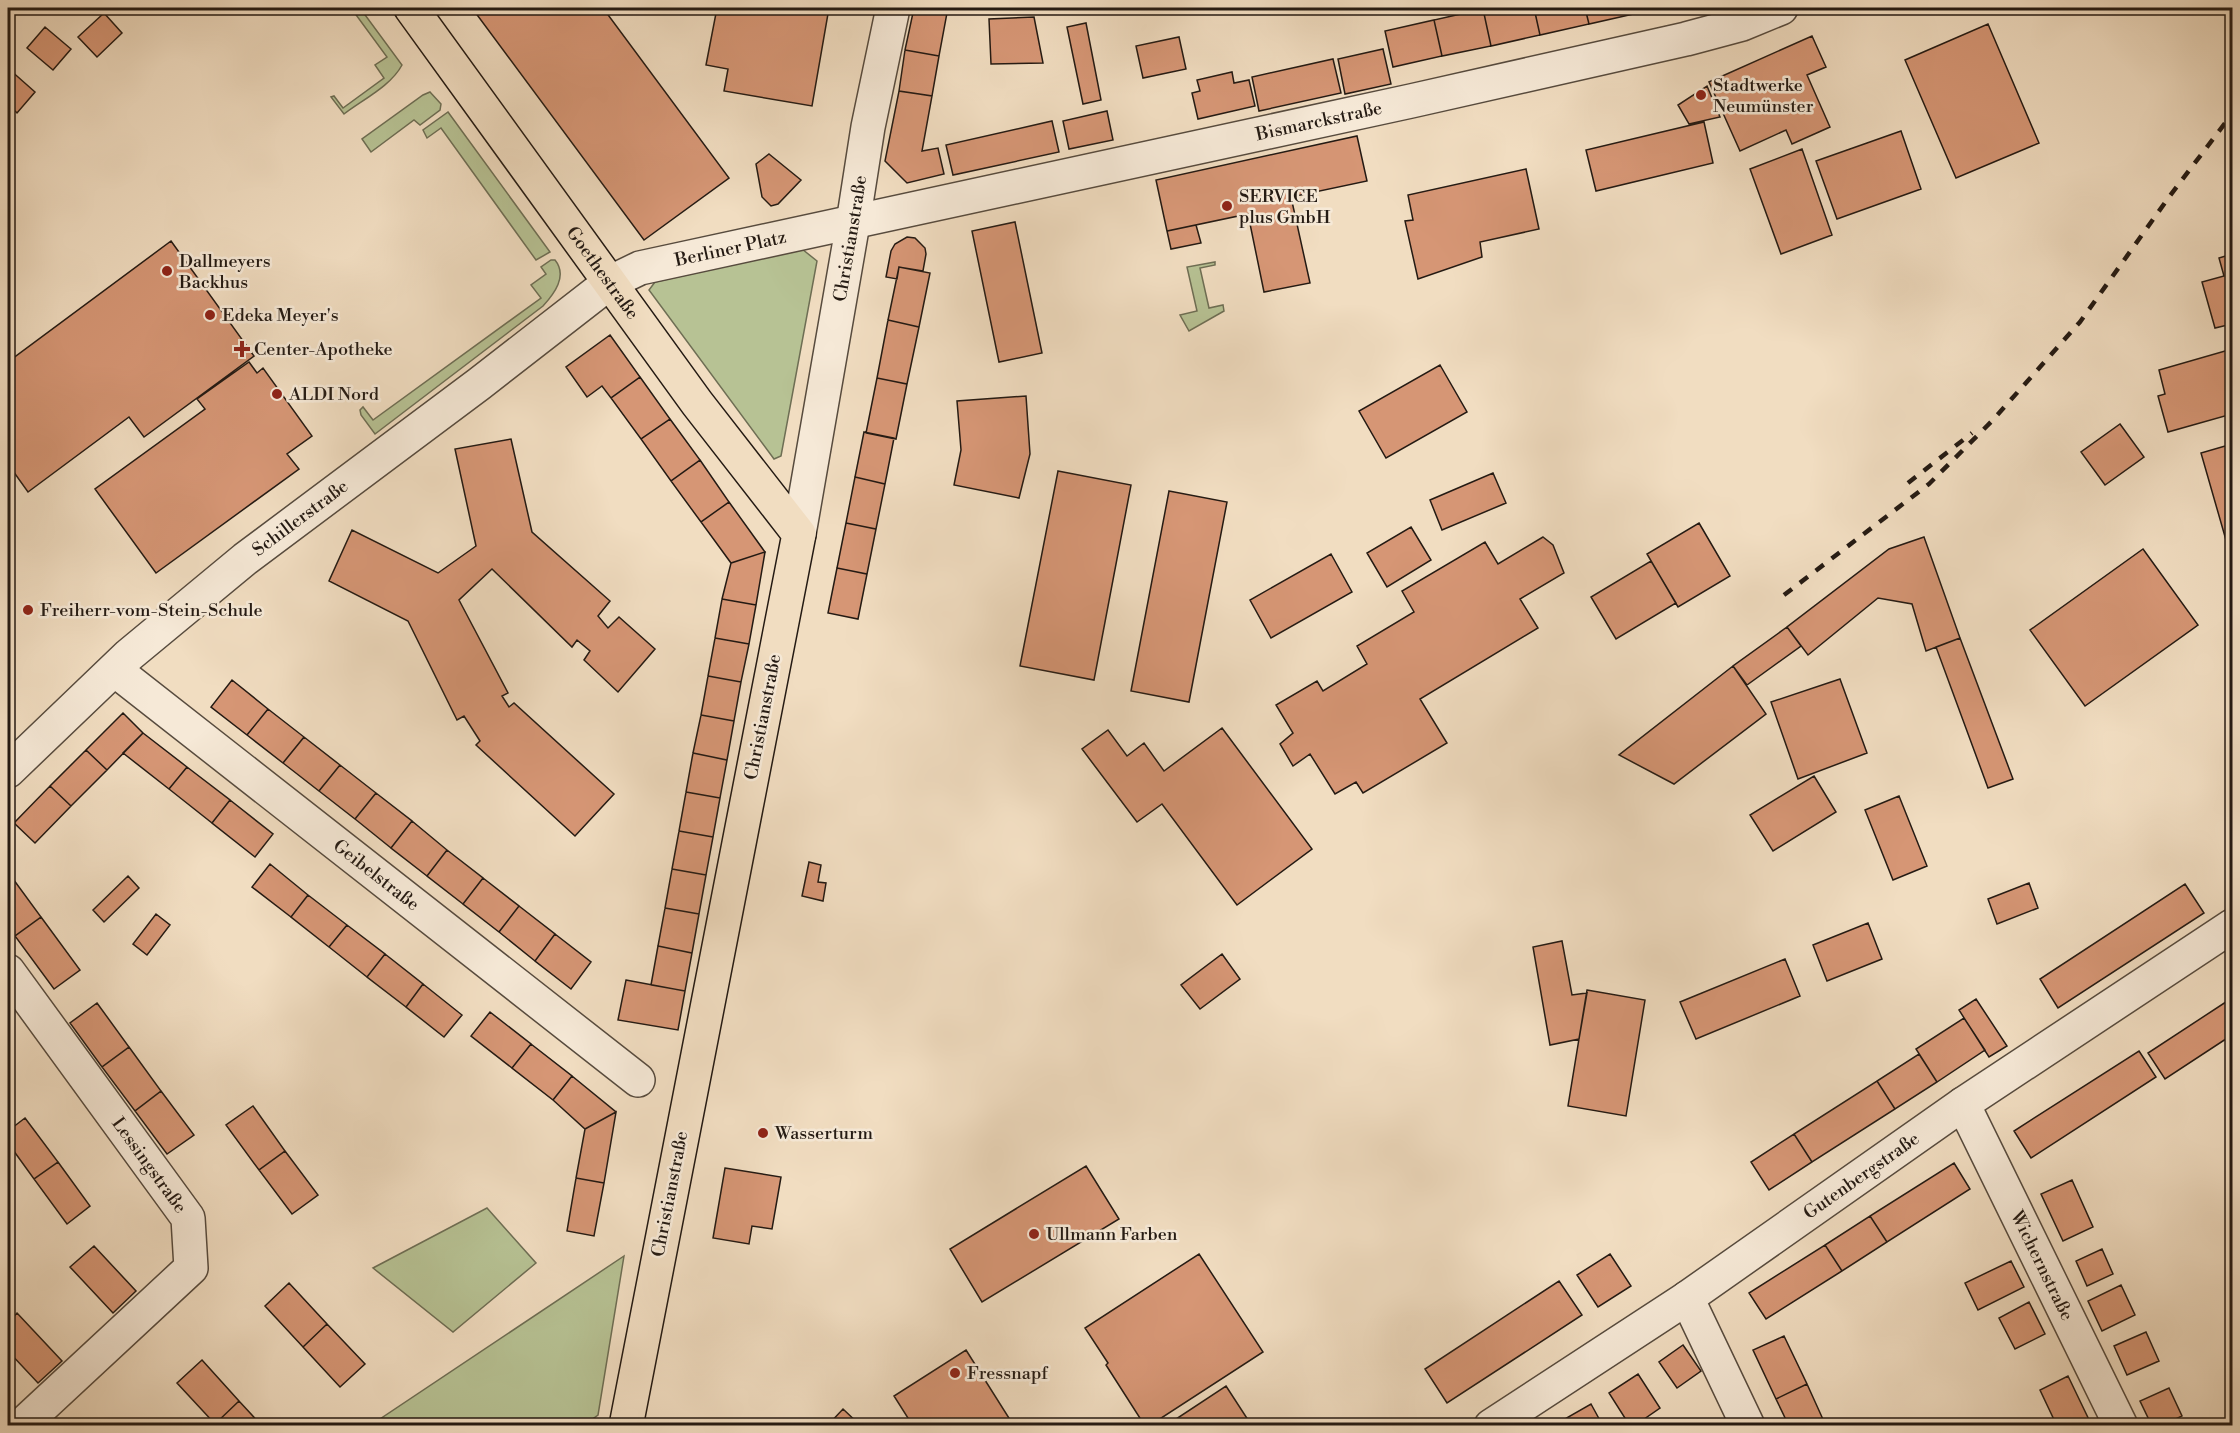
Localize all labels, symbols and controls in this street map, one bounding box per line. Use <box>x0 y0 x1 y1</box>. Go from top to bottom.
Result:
place label: Stadtwerke Neumünster <box>1713 74 1814 118</box>
marker: Stadtwerke Neumünster <box>1694 88 1708 102</box>
street label: Bismarckstraße <box>1253 96 1384 146</box>
street label: Christianstraße <box>828 174 872 303</box>
place label: SERVICE plus GmbH <box>1239 185 1331 229</box>
marker: SERVICE plus GmbH <box>1220 199 1234 213</box>
street label: Goethestraße <box>561 222 644 324</box>
street label: Berliner Platz <box>672 225 788 272</box>
place label: Dallmeyers Backhus <box>178 250 271 294</box>
marker: Dallmeyers Backhus <box>160 264 174 278</box>
place label: Edeka Meyer's <box>222 304 339 327</box>
marker: Edeka Meyer's <box>203 308 217 322</box>
place label: Center-Apotheke <box>254 338 393 361</box>
marker: Center-Apotheke <box>235 342 249 356</box>
place label: ALDI Nord <box>288 383 380 406</box>
marker: ALDI Nord <box>270 387 284 401</box>
street label: Schillerstraße <box>248 474 353 561</box>
place label: Freiherr-vom-Stein-Schule <box>40 599 263 622</box>
marker: Freiherr-vom-Stein-Schule <box>21 603 35 617</box>
street label: Christianstraße <box>740 652 786 782</box>
street label: Geibelstraße <box>328 834 424 916</box>
street label: Lessingstraße <box>107 1112 192 1217</box>
place label: Wasserturm <box>774 1122 873 1145</box>
marker: Wasserturm <box>756 1126 770 1140</box>
street label: Gutenbergstraße <box>1799 1127 1924 1224</box>
street label: Christianstraße <box>647 1129 693 1259</box>
street label: Wichernstraße <box>2005 1206 2079 1324</box>
place label: Ullmann Farben <box>1046 1223 1178 1246</box>
marker: Ullmann Farben <box>1027 1227 1041 1241</box>
place label: Fressnapf <box>967 1362 1049 1385</box>
marker: Fressnapf <box>948 1366 962 1380</box>

